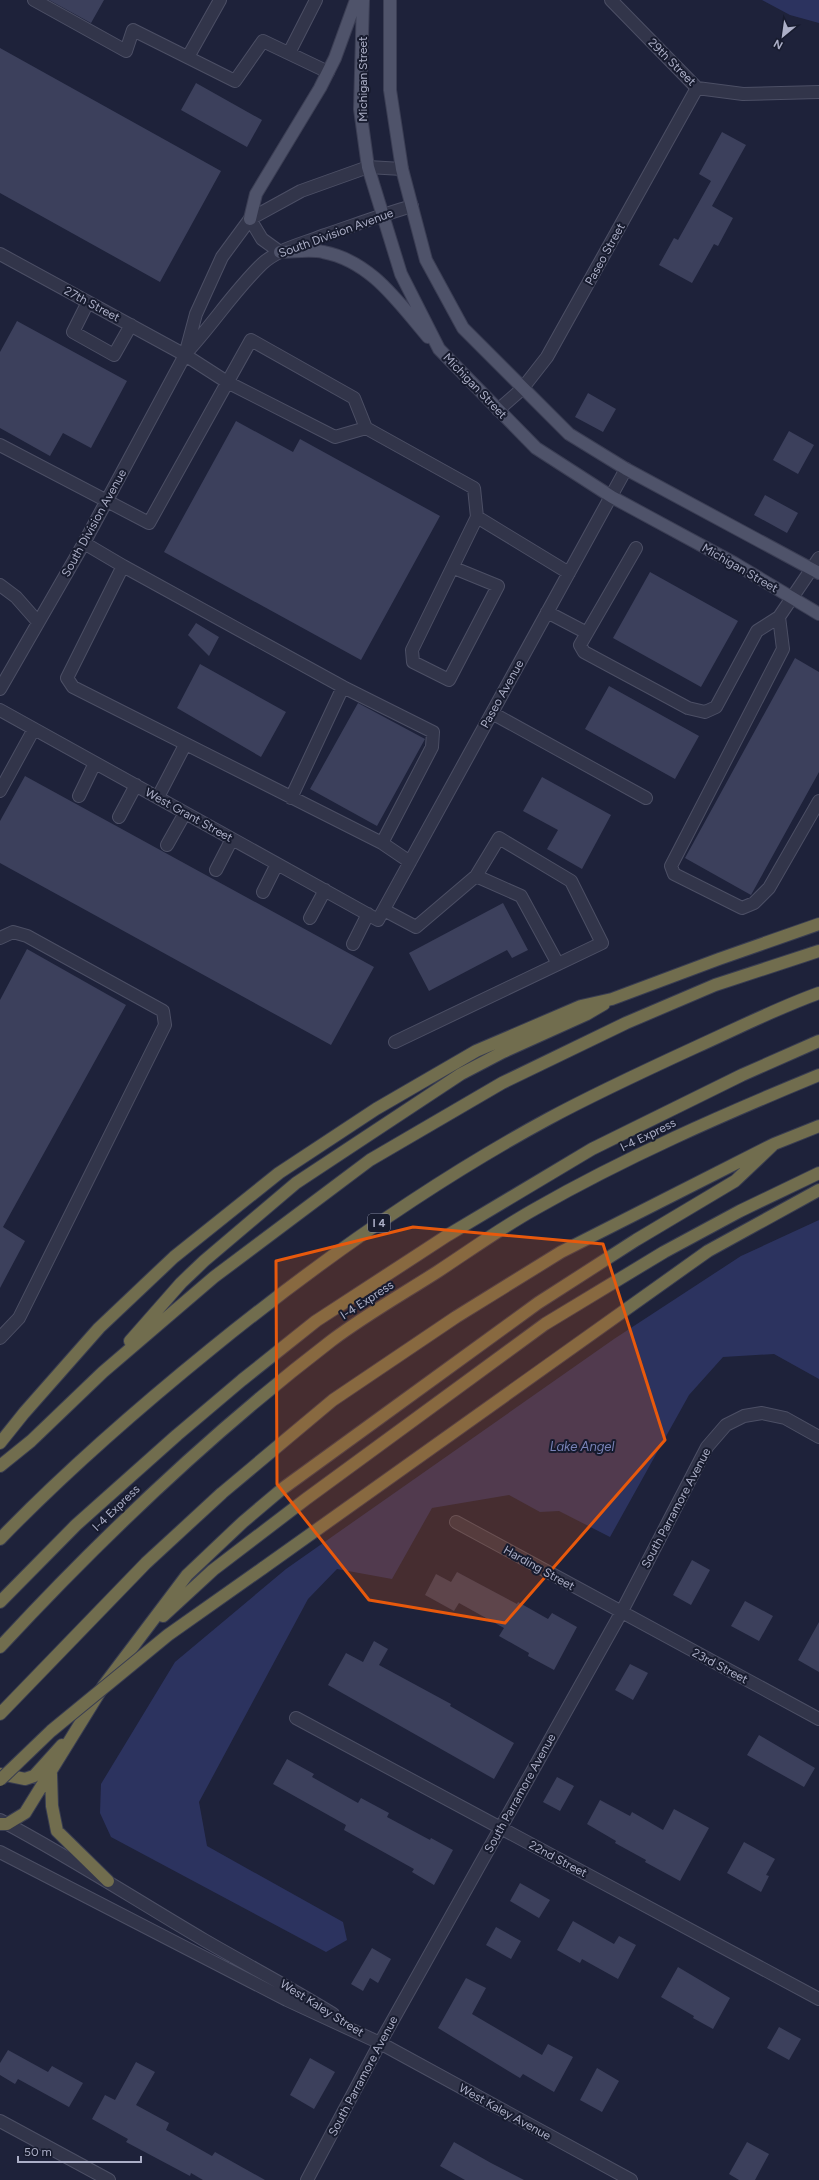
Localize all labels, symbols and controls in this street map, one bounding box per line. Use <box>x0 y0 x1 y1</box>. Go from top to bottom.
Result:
north arrow <box>763 16 803 56</box>
street label: 29th Street <box>645 35 699 89</box>
street label: Michigan Street <box>356 36 370 122</box>
text: N <box>772 37 785 52</box>
street label: South Division Avenue <box>277 206 396 260</box>
street label: Paseo Street <box>582 220 628 287</box>
street label: 27th Street <box>62 284 123 325</box>
street label: Michigan Street <box>440 350 510 422</box>
street label: South Division Avenue <box>59 466 130 579</box>
street label: Michigan Street <box>700 541 781 596</box>
street label: Paseo Avenue <box>478 657 527 730</box>
street label: West Grant Street <box>143 785 236 845</box>
street label: I-4 Express <box>618 1115 679 1155</box>
road number: I 4 <box>368 1214 390 1232</box>
street label: I-4 Express <box>338 1277 396 1322</box>
water label: Lake Angel <box>550 1439 614 1454</box>
street label: South Parramore Avenue <box>638 1445 714 1570</box>
street label: I-4 Express <box>89 1482 143 1534</box>
street label: Harding Street <box>501 1543 577 1594</box>
street label: 23rd Street <box>690 1646 751 1687</box>
street label: South Parramore Avenue <box>481 1731 559 1855</box>
street label: 22nd Street <box>527 1838 590 1880</box>
street label: West Kaley Street <box>278 1977 367 2040</box>
street label: South Parramore Avenue <box>325 2013 401 2138</box>
street label: West Kaley Avenue <box>457 2081 554 2143</box>
scale bar <box>18 2138 141 2164</box>
text: 50 m <box>24 2145 52 2159</box>

